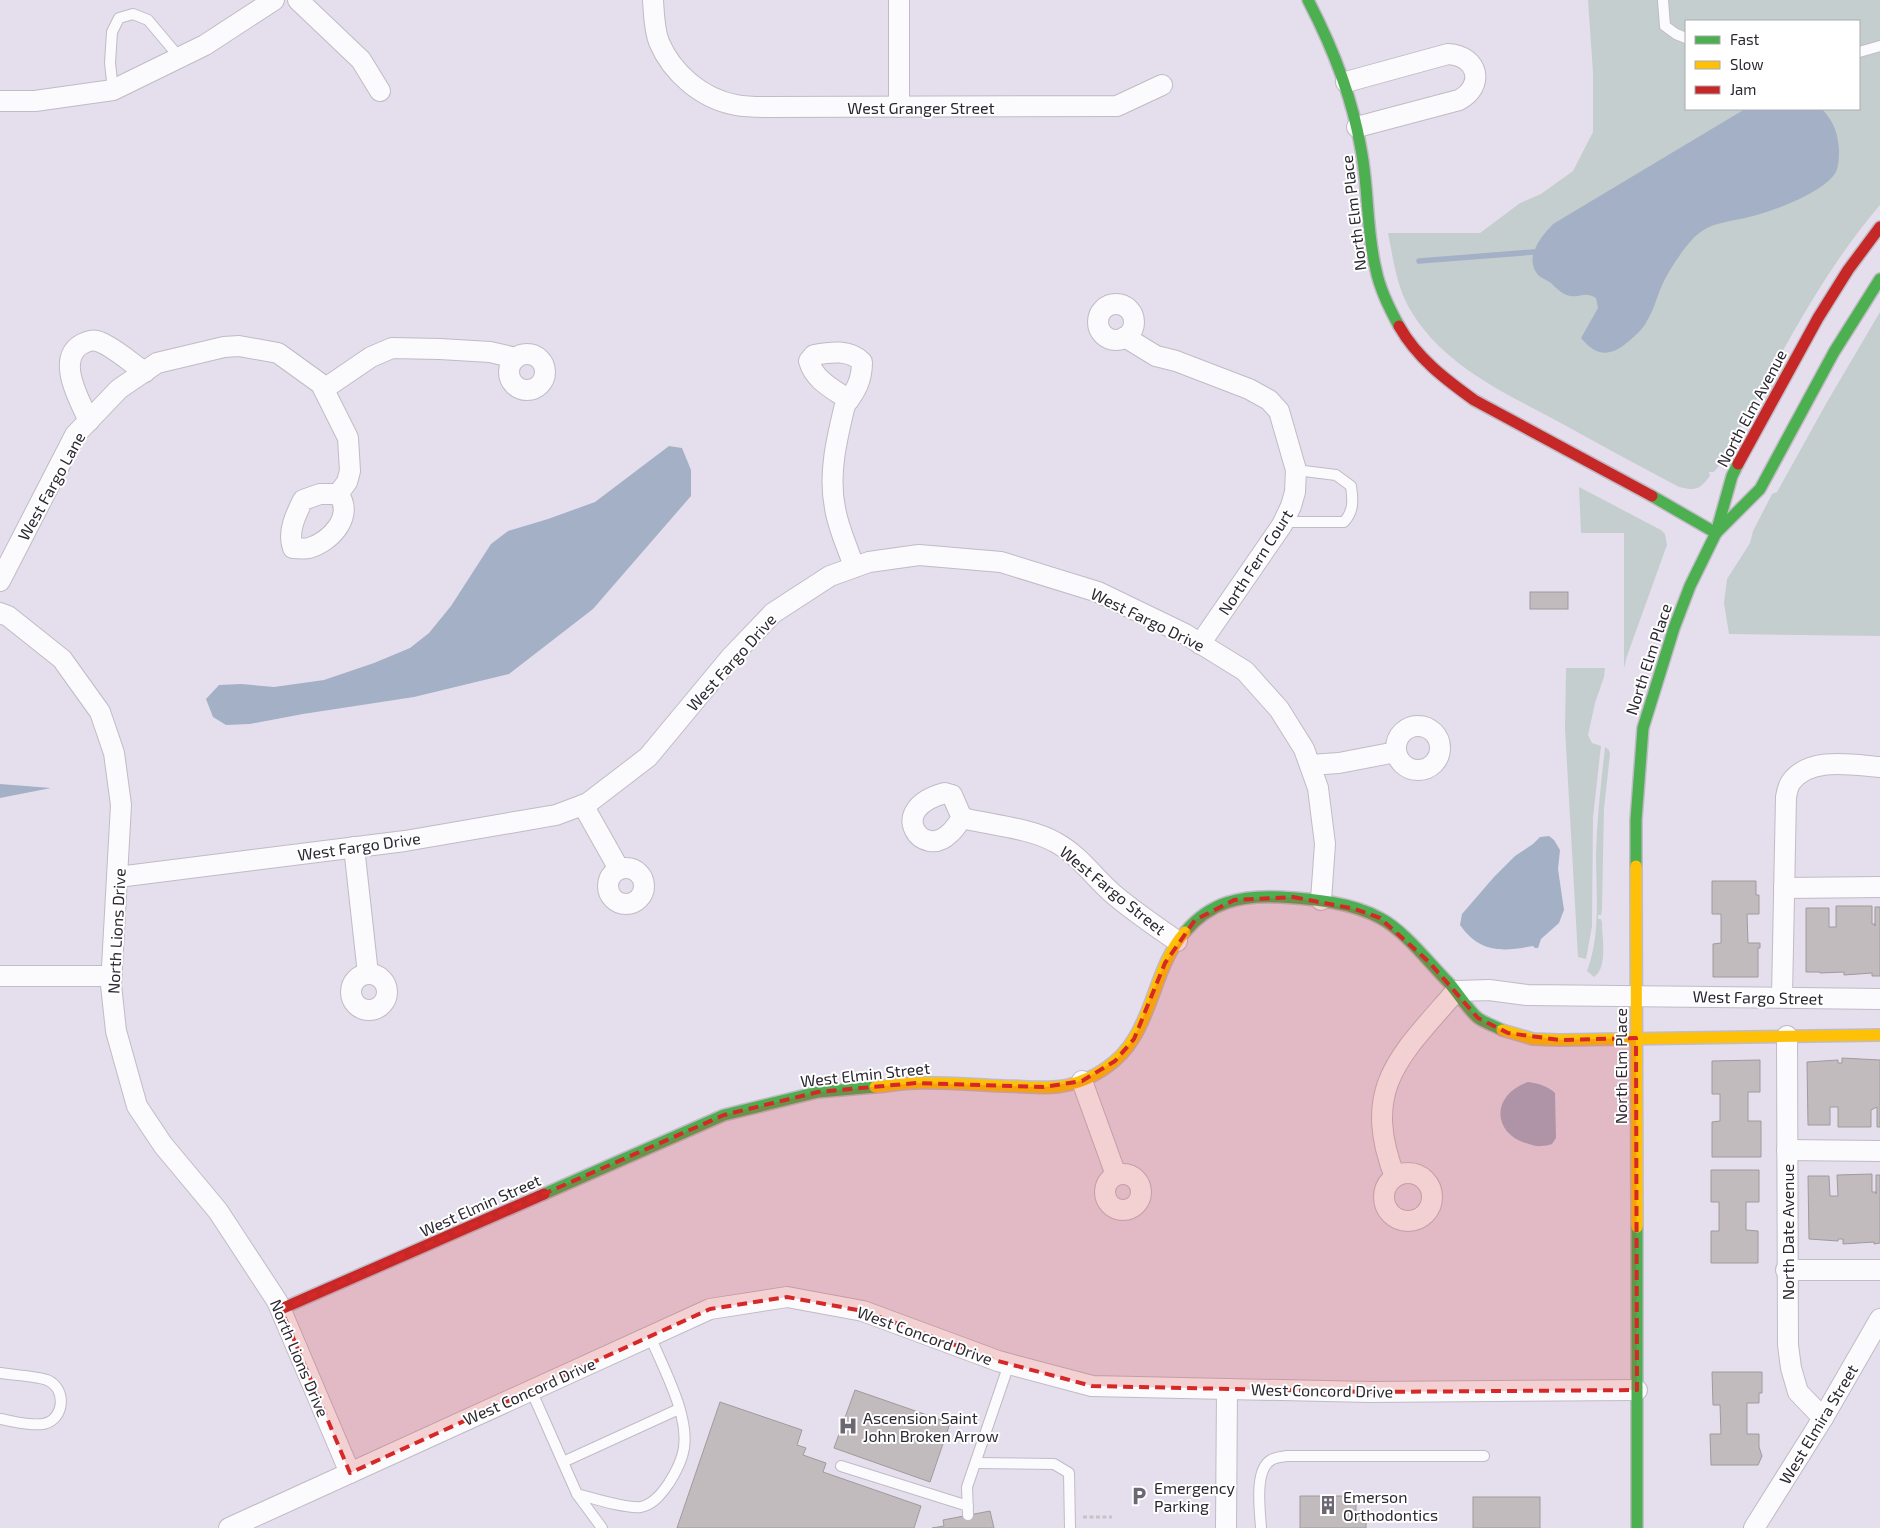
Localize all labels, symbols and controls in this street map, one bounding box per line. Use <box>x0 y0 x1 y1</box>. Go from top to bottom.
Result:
legend <box>1685 20 1860 110</box>
text: Fast <box>1730 30 1760 48</box>
text: Slow <box>1730 55 1764 73</box>
text: Jam <box>1730 80 1756 98</box>
street label: West Granger Street <box>847 98 995 117</box>
street label: North Elm Place <box>1336 154 1370 272</box>
street label: North Elm Avenue <box>1712 346 1790 470</box>
street label: West Fargo Lane <box>13 428 89 544</box>
street label: North Fern Court <box>1214 506 1296 618</box>
street label: West Fargo Drive <box>1088 583 1208 655</box>
street label: North Elm Place <box>1621 601 1675 717</box>
street label: West Fargo Drive <box>682 610 780 714</box>
street label: West Fargo Drive <box>296 828 422 864</box>
street label: West Fargo Street <box>1056 842 1170 938</box>
street label: North Lions Drive <box>103 868 129 994</box>
street label: West Fargo Street <box>1693 986 1823 1008</box>
street label: North Elm Place <box>1611 1008 1630 1124</box>
street label: West Elmin Street <box>799 1058 931 1090</box>
street label: North Date Avenue <box>1778 1164 1797 1300</box>
street label: West Elmin Street <box>417 1170 543 1240</box>
street label: North Lions Drive <box>267 1296 333 1420</box>
street label: West Concord Drive <box>855 1302 995 1368</box>
street label: West Concord Drive <box>460 1353 598 1429</box>
street label: West Elmira Street <box>1775 1361 1861 1487</box>
street label: West Concord Drive <box>1251 1379 1393 1401</box>
place label: Ascension Saint John Broken Arrow <box>863 1408 999 1445</box>
hospital icon: Ascension Saint John Broken Arrow <box>837 1415 859 1437</box>
place label: Emergency Parking <box>1154 1478 1235 1515</box>
parking icon: Emergency Parking <box>1128 1485 1150 1507</box>
place label: Emerson Orthodontics <box>1343 1487 1438 1524</box>
building icon: Emerson Orthodontics <box>1317 1494 1339 1516</box>

